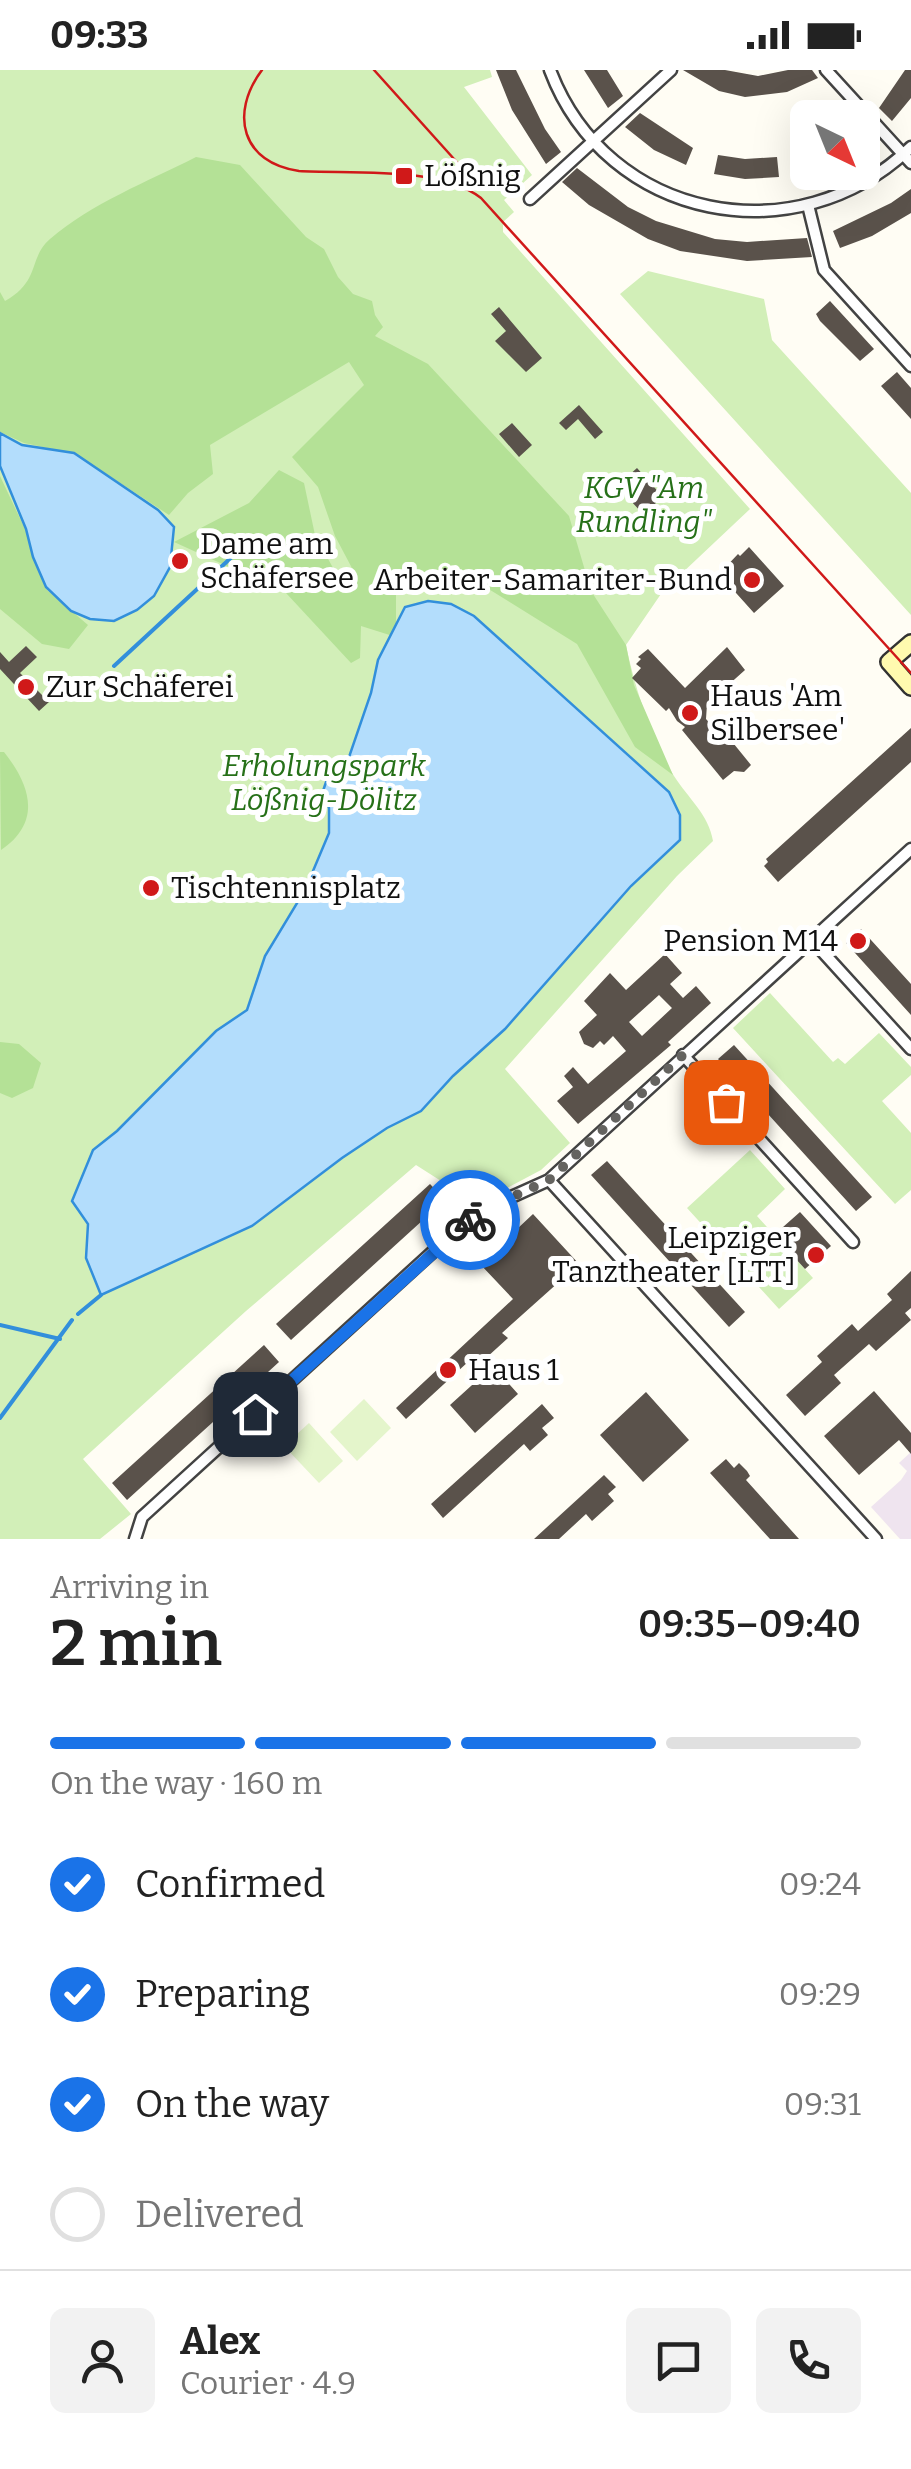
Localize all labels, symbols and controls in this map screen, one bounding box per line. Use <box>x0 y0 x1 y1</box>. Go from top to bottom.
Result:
text: 09:33 <box>50 12 149 58</box>
north arrow <box>790 100 880 190</box>
map controls <box>790 100 880 190</box>
place label: Lößnig <box>424 158 521 194</box>
marker: Lößnig <box>393 165 415 187</box>
park label: KGV "Am Rundling" <box>576 470 713 540</box>
place label: Dame am Schäfersee <box>200 526 354 596</box>
marker: Dame am Schäfersee <box>169 550 191 572</box>
place label: Arbeiter-Samariter-Bund <box>373 562 732 598</box>
marker: Arbeiter-Samariter-Bund <box>741 569 763 591</box>
place label: Zur Schäferei <box>46 669 234 705</box>
marker: Zur Schäferei <box>15 676 37 698</box>
place label: Haus 'Am Silbersee' <box>710 678 845 748</box>
marker: Haus 'Am Silbersee' <box>679 702 701 724</box>
park label: Erholungspark Lößnig-Dölitz <box>222 748 426 818</box>
place label: Tischtennisplatz <box>171 870 401 906</box>
marker: Tischtennisplatz <box>140 877 162 899</box>
place label: Pension M14 <box>663 923 838 959</box>
marker: Pension M14 <box>847 930 869 952</box>
pin <box>684 1060 769 1145</box>
icon: bag <box>699 1075 754 1130</box>
courier <box>420 1170 520 1270</box>
icon: bike <box>443 1193 498 1248</box>
place label: Leipziger Tanztheater [LTT] <box>552 1220 796 1290</box>
marker: Leipziger Tanztheater [LTT] <box>805 1244 827 1266</box>
place label: Haus 1 <box>468 1352 559 1388</box>
marker: Haus 1 <box>437 1359 459 1381</box>
pin <box>213 1372 298 1457</box>
icon: home <box>228 1387 283 1442</box>
text: Arriving in <box>50 1568 209 1606</box>
text: 09:35–09:40 <box>638 1601 861 1647</box>
text: 2 min <box>50 1604 222 1682</box>
text: On the way · 160 m <box>50 1764 322 1802</box>
icon: check <box>50 1857 105 1912</box>
text: Confirmed <box>135 1861 325 1907</box>
text: 09:24 <box>779 1865 861 1903</box>
icon: check <box>50 1967 105 2022</box>
text: Preparing <box>135 1971 310 2017</box>
text: 09:29 <box>779 1975 861 2013</box>
icon: check <box>50 2077 105 2132</box>
text: On the way <box>135 2081 329 2127</box>
text: 09:31 <box>784 2085 861 2123</box>
text: Delivered <box>135 2191 304 2237</box>
button: person <box>50 2308 155 2413</box>
button: chat <box>626 2308 731 2413</box>
button: phone <box>756 2308 861 2413</box>
text: Alex <box>180 2318 260 2364</box>
text: Courier · 4.9 <box>180 2364 356 2402</box>

